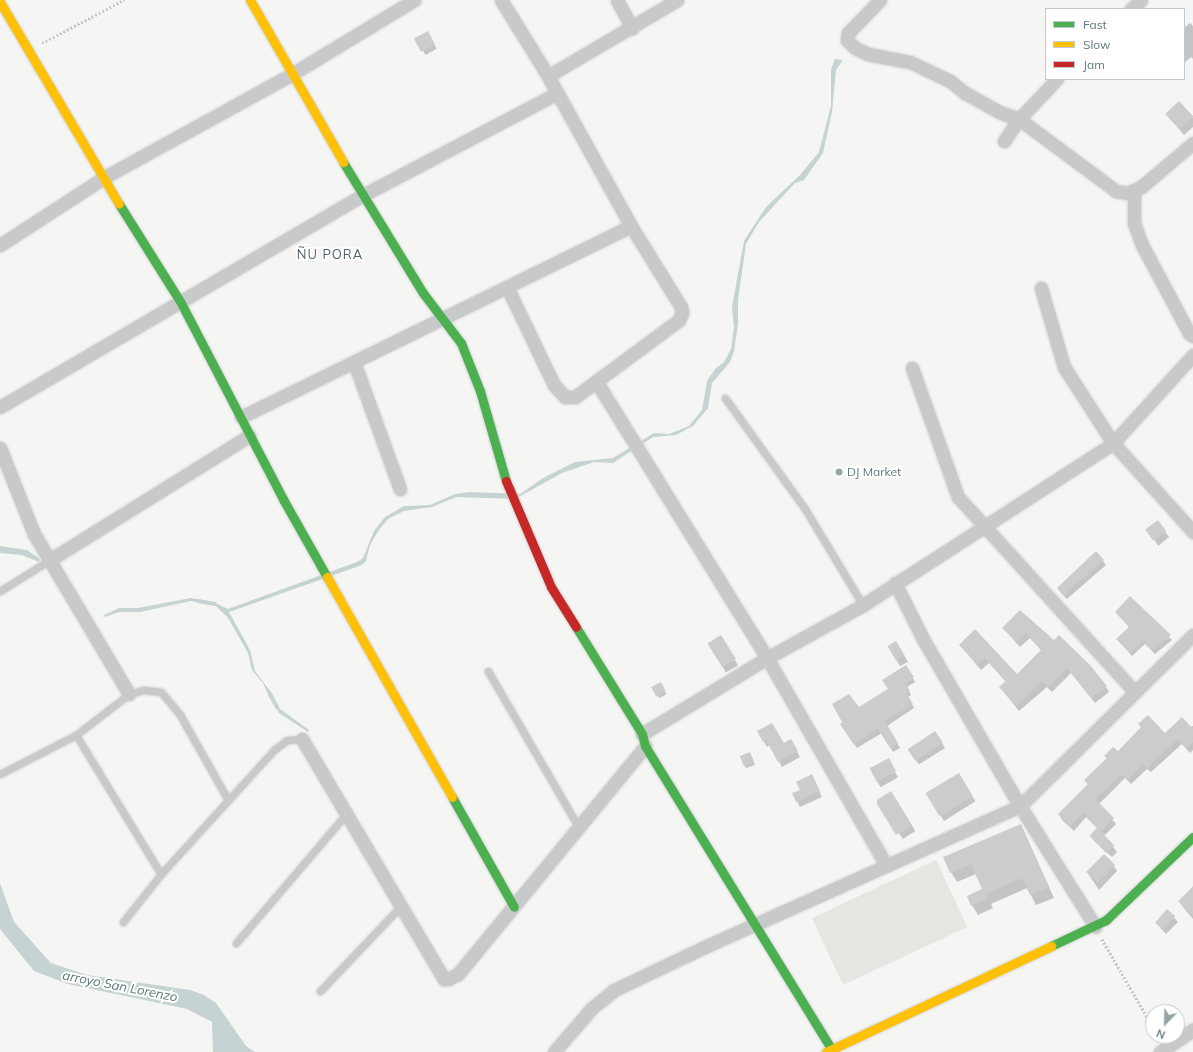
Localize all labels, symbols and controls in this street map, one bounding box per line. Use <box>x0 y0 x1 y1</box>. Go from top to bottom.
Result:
legend <box>1045 8 1185 80</box>
text: Fast <box>1083 17 1107 32</box>
text: Slow <box>1083 37 1111 52</box>
text: Jam <box>1083 57 1105 72</box>
district label: ÑU PORA <box>297 246 363 262</box>
place label: DJ Market <box>847 465 901 479</box>
marker: DJ Market <box>834 467 844 477</box>
water label: arroyo San Lorenzo <box>61 967 179 1005</box>
north arrow <box>1145 1004 1185 1044</box>
text: N <box>1154 1026 1167 1042</box>

